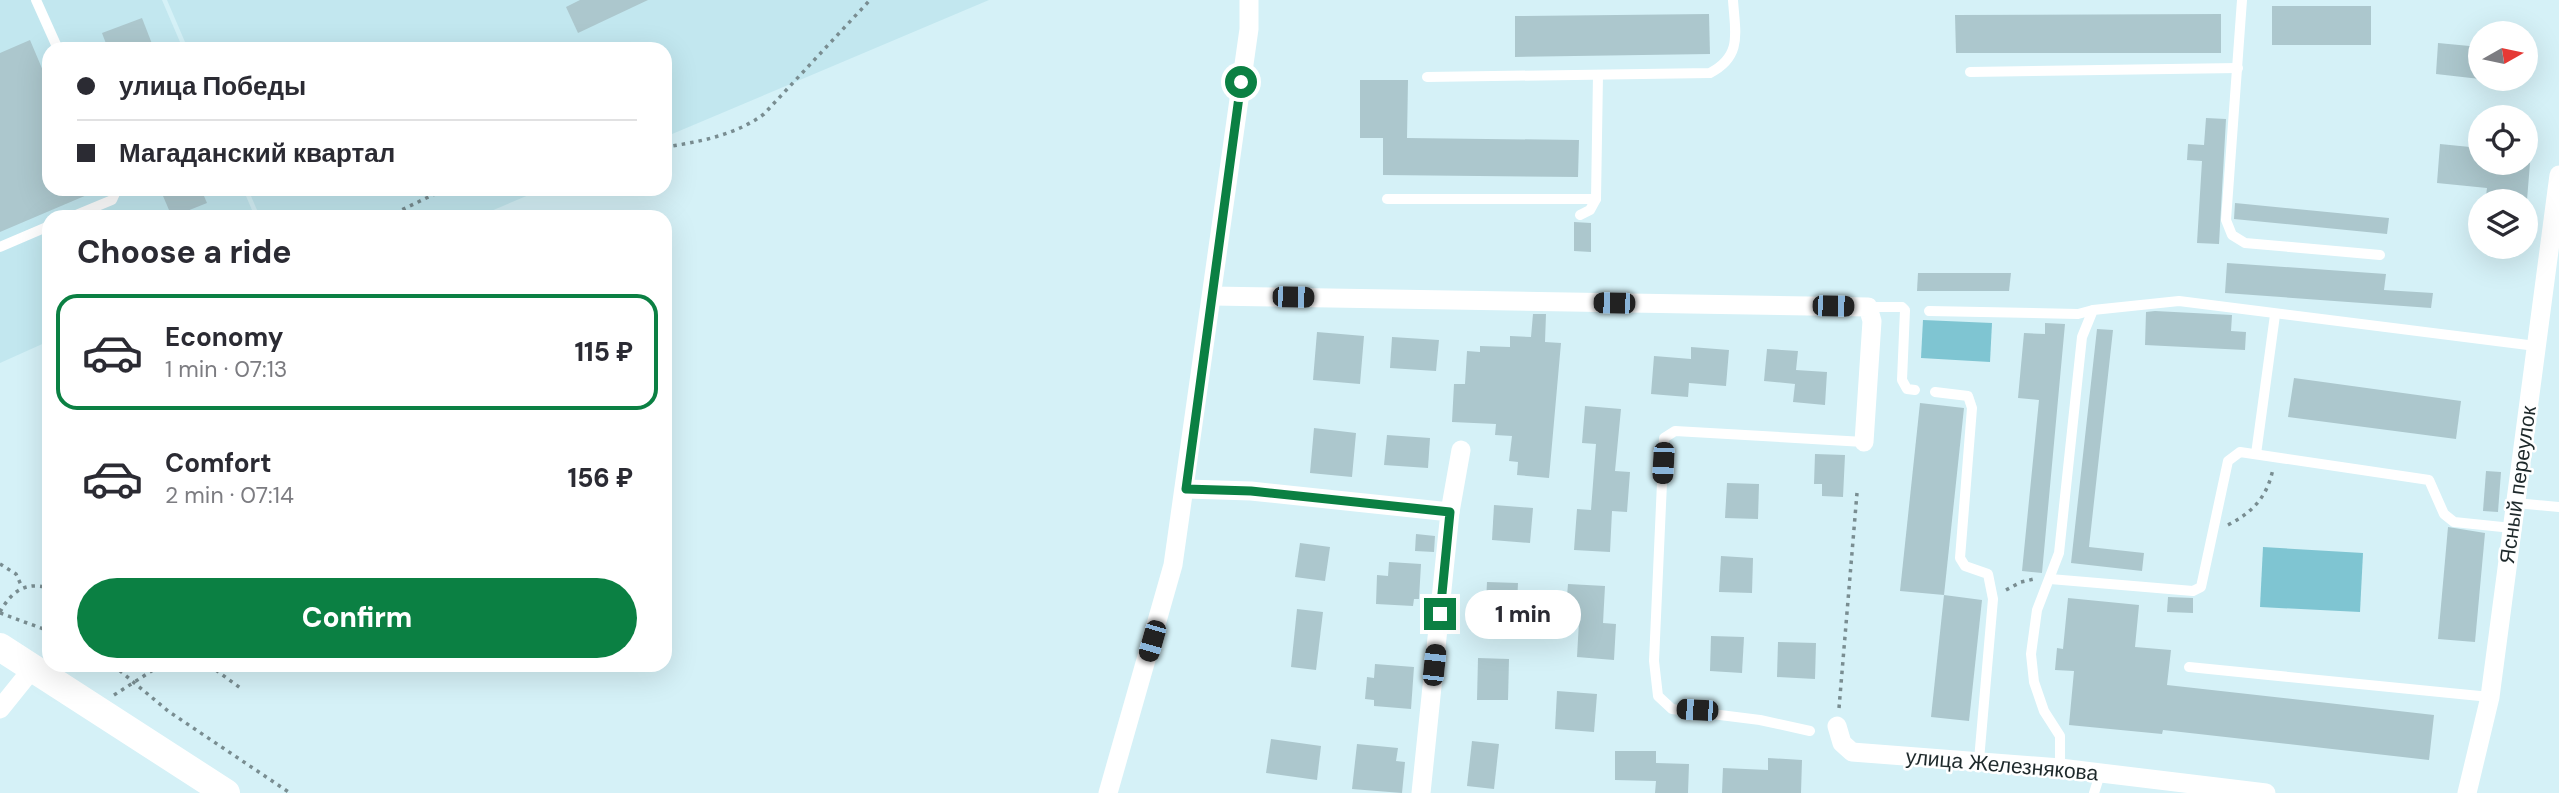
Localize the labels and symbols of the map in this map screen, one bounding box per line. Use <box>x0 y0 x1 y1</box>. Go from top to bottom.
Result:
north arrow <box>2468 21 2538 91</box>
route start <box>1225 66 1257 98</box>
car <box>1272 286 1315 308</box>
car <box>1593 292 1636 314</box>
car <box>1812 295 1855 317</box>
street label: Ясный переулок <box>2493 403 2543 566</box>
car <box>1652 441 1675 485</box>
callout: 1 min <box>1464 590 1580 638</box>
route end <box>1424 598 1456 630</box>
car <box>1137 618 1168 664</box>
car <box>1422 643 1447 687</box>
car <box>1676 698 1719 722</box>
street label: улица Железнякова <box>1905 743 2100 787</box>

